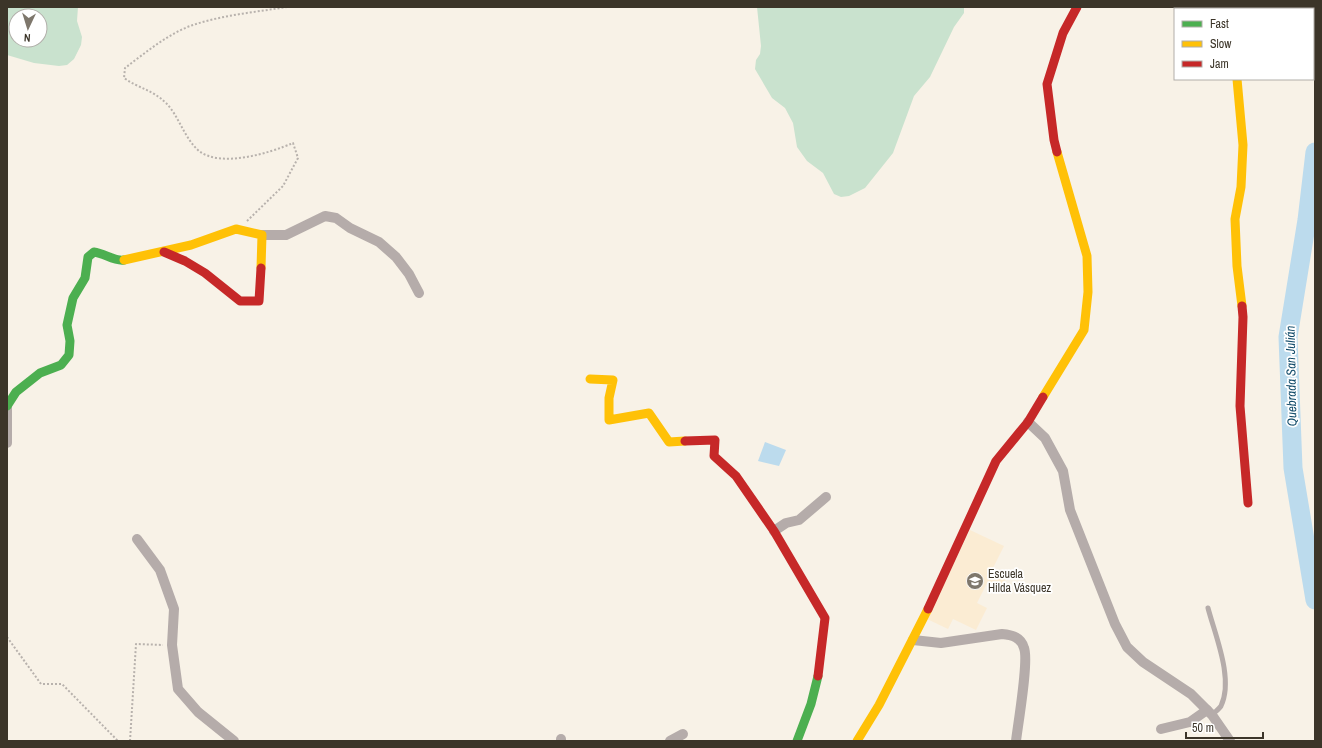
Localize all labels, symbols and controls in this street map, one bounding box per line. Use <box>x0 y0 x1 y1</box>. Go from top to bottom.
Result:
north arrow <box>8 8 48 48</box>
legend <box>1174 8 1314 80</box>
text: Fast <box>1210 16 1229 32</box>
text: N <box>24 31 31 45</box>
text: Slow <box>1210 36 1232 52</box>
text: Jam <box>1210 56 1229 72</box>
water label: Quebrada San Julián <box>1282 325 1300 427</box>
place label: Escuela Hilda Vásquez <box>988 566 1051 596</box>
school or university icon: Escuela Hilda Vásquez <box>965 571 985 591</box>
scale bar <box>1186 714 1263 740</box>
text: 50 m <box>1192 720 1214 736</box>

